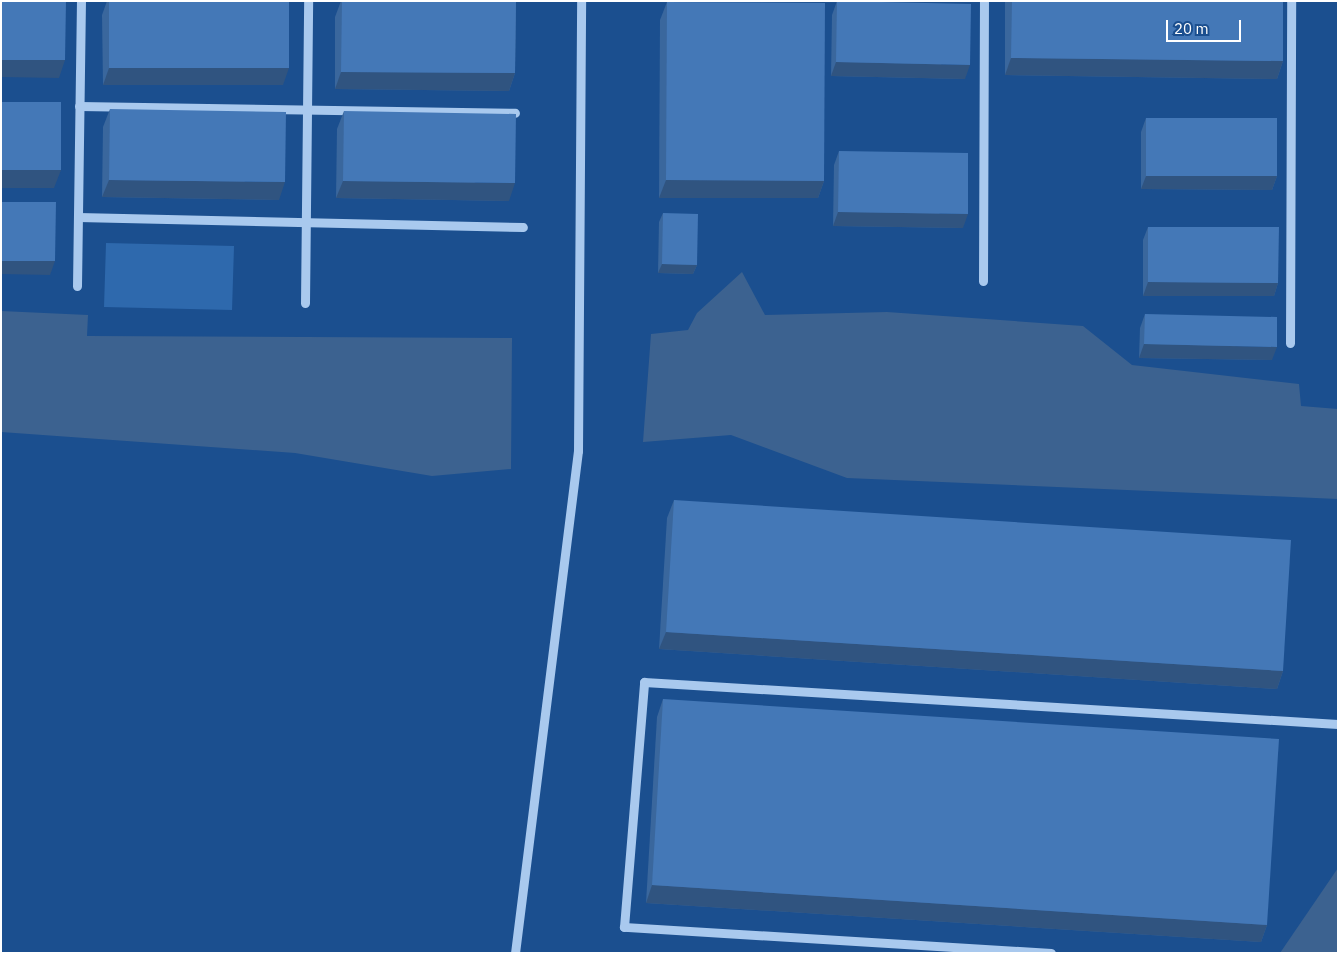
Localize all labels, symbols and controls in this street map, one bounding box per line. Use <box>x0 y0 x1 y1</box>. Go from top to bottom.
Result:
scale bar <box>1169 10 1244 42</box>
text: 20 m <box>1174 19 1209 38</box>

